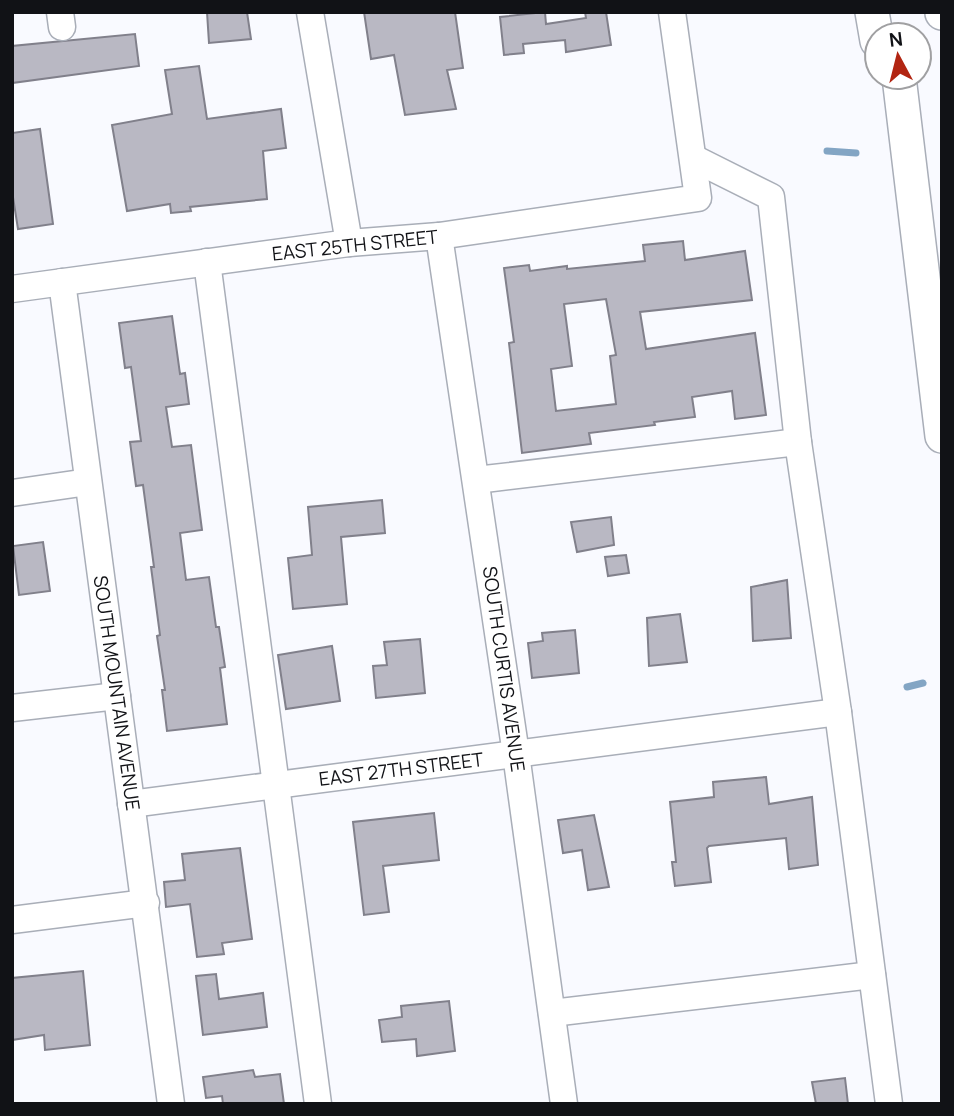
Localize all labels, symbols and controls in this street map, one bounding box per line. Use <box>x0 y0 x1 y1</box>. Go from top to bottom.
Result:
north arrow <box>863 21 933 91</box>
text: N <box>888 25 904 53</box>
street label: EAST 25TH STREET <box>271 223 440 267</box>
street label: SOUTH CURTIS AVENUE <box>477 565 531 773</box>
street label: SOUTH MOUNTAIN AVENUE <box>88 574 146 812</box>
street label: EAST 27TH STREET <box>317 746 485 792</box>

